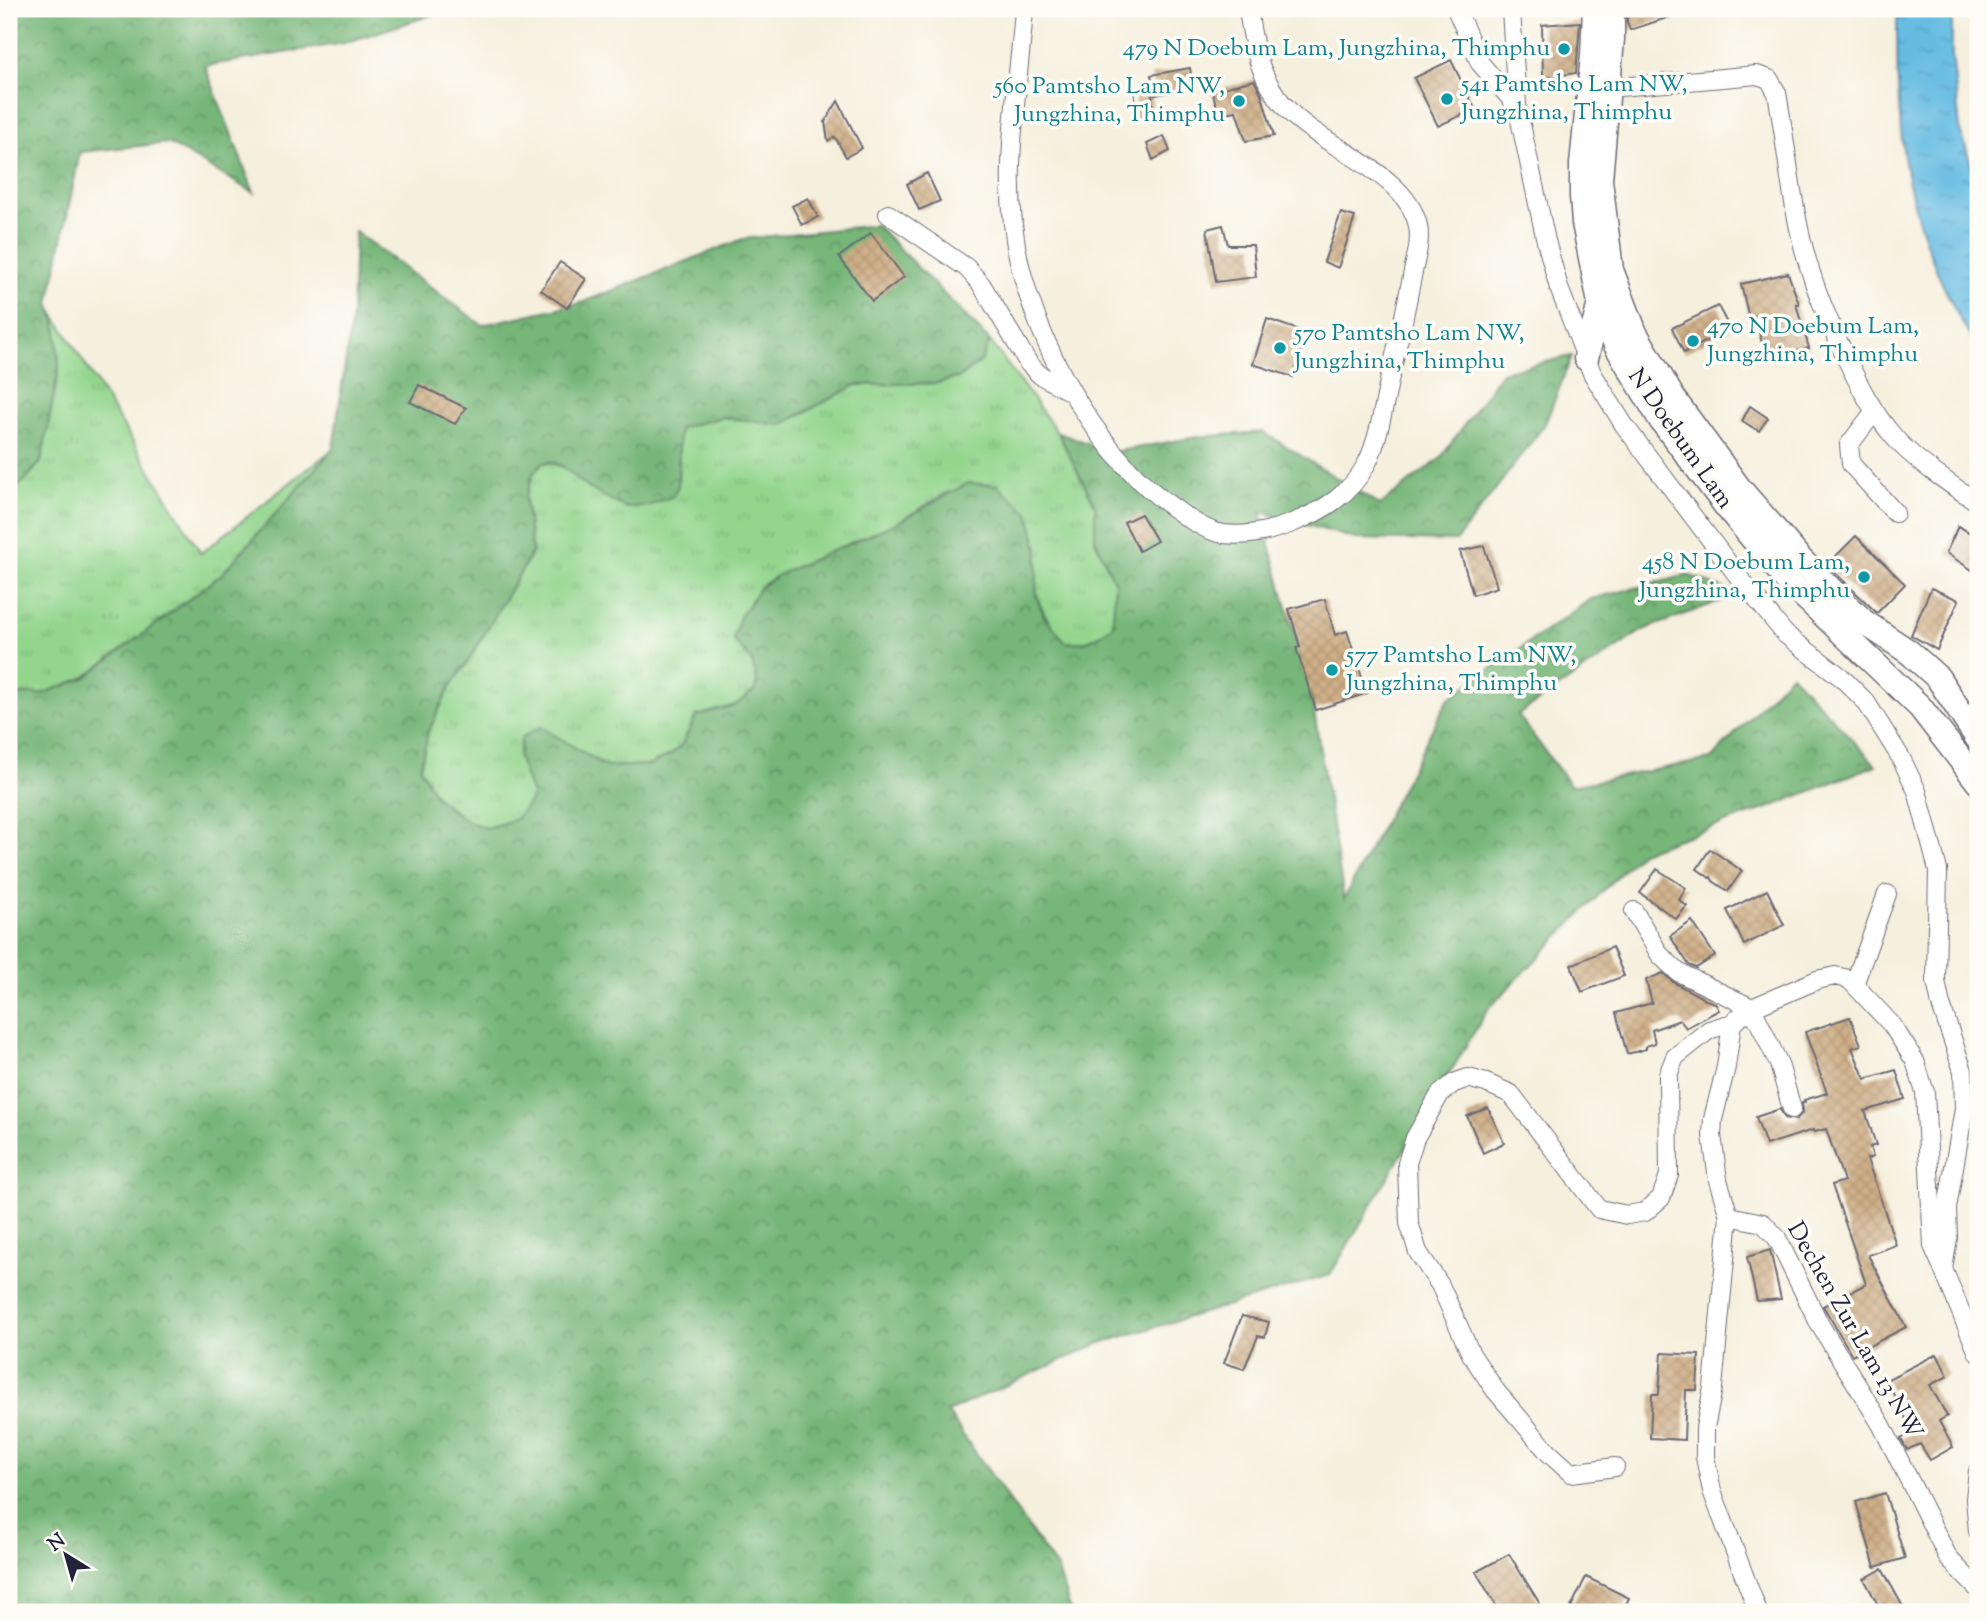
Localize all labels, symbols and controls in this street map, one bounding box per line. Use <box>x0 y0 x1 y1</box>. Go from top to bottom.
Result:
place label: 479 N Doebum Lam, Jungzhina, Thimphu <box>1123 32 1550 66</box>
marker: 479 N Doebum Lam, Jungzhina, Thimphu <box>1556 41 1572 57</box>
place label: 541 Pamtsho Lam NW, Jungzhina, Thimphu <box>1459 68 1688 130</box>
place label: 560 Pamtsho Lam NW, Jungzhina, Thimphu <box>992 70 1225 132</box>
marker: 541 Pamtsho Lam NW, Jungzhina, Thimphu <box>1439 91 1455 107</box>
marker: 560 Pamtsho Lam NW, Jungzhina, Thimphu <box>1231 93 1247 109</box>
place label: 470 N Doebum Lam, Jungzhina, Thimphu <box>1705 310 1919 372</box>
place label: 570 Pamtsho Lam NW, Jungzhina, Thimphu <box>1292 317 1525 379</box>
marker: 470 N Doebum Lam, Jungzhina, Thimphu <box>1685 333 1701 349</box>
marker: 570 Pamtsho Lam NW, Jungzhina, Thimphu <box>1272 340 1288 356</box>
street label: N Doebum Lam <box>1619 362 1741 516</box>
place label: 458 N Doebum Lam, Jungzhina, Thimphu <box>1637 546 1850 608</box>
marker: 458 N Doebum Lam, Jungzhina, Thimphu <box>1856 569 1872 585</box>
place label: 577 Pamtsho Lam NW, Jungzhina, Thimphu <box>1344 639 1576 701</box>
marker: 577 Pamtsho Lam NW, Jungzhina, Thimphu <box>1324 662 1340 678</box>
street label: Dechen Zur Lam 13 NW <box>1778 1216 1930 1446</box>
north arrow <box>32 1520 102 1590</box>
text: N <box>43 1528 71 1559</box>

